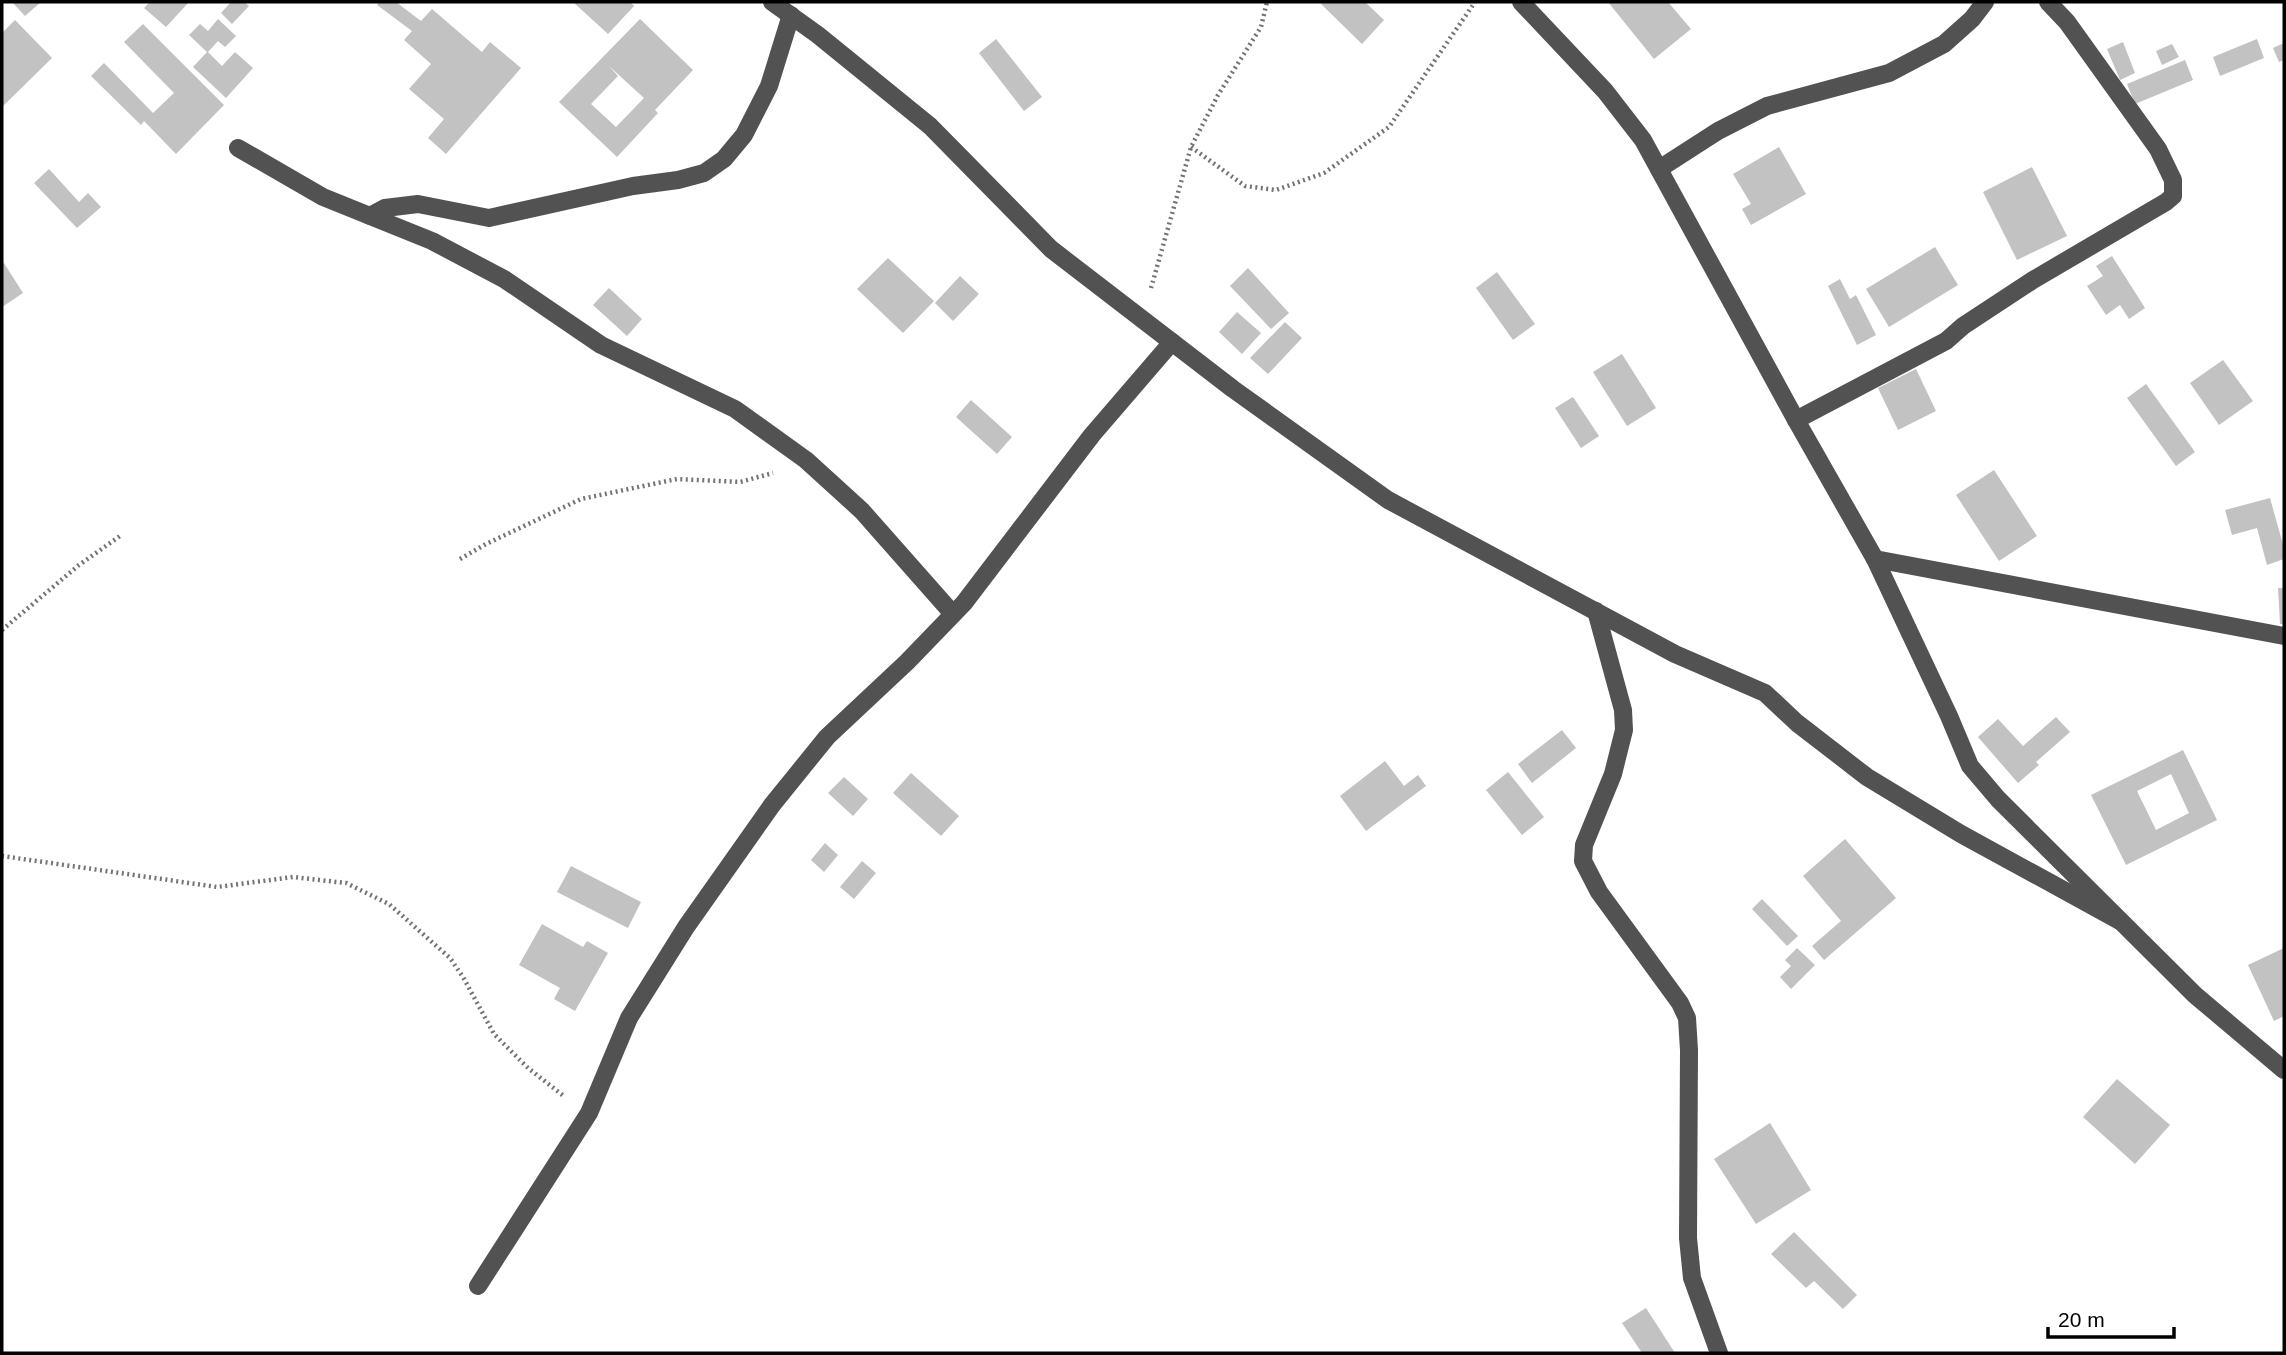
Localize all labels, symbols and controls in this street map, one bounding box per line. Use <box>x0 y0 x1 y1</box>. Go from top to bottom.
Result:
scale bar <box>2048 1296 2174 1340</box>
text: 20 m <box>2058 1308 2105 1331</box>

